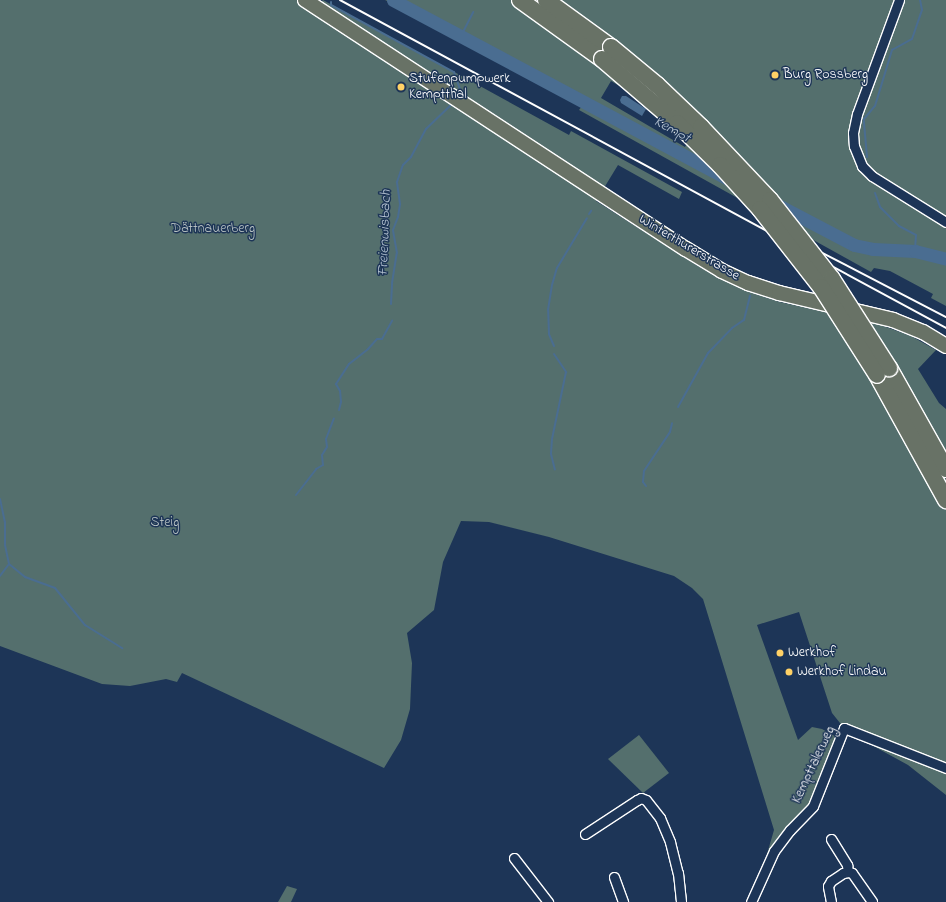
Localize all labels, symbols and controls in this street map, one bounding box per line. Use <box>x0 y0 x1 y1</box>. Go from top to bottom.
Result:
place label: Burg Rossberg <box>783 67 868 83</box>
marker: Burg Rossberg <box>770 70 780 80</box>
place label: Stufenpumpwerk Kemptthal <box>409 71 510 104</box>
marker: Stufenpumpwerk Kemptthal <box>396 82 406 92</box>
water label: Kempt <box>651 113 693 147</box>
water label: Freienwisbach <box>374 189 396 277</box>
street label: Winterthurerstrasse <box>635 211 743 285</box>
park label: Dättnauerberg <box>171 221 255 237</box>
park label: Steig <box>151 515 179 531</box>
place label: Werkhof <box>788 645 836 661</box>
marker: Werkhof <box>775 648 785 658</box>
place label: Werkhof Lindau <box>797 664 887 680</box>
marker: Werkhof Lindau <box>784 667 794 677</box>
street label: Kempttalerweg <box>789 724 839 806</box>

